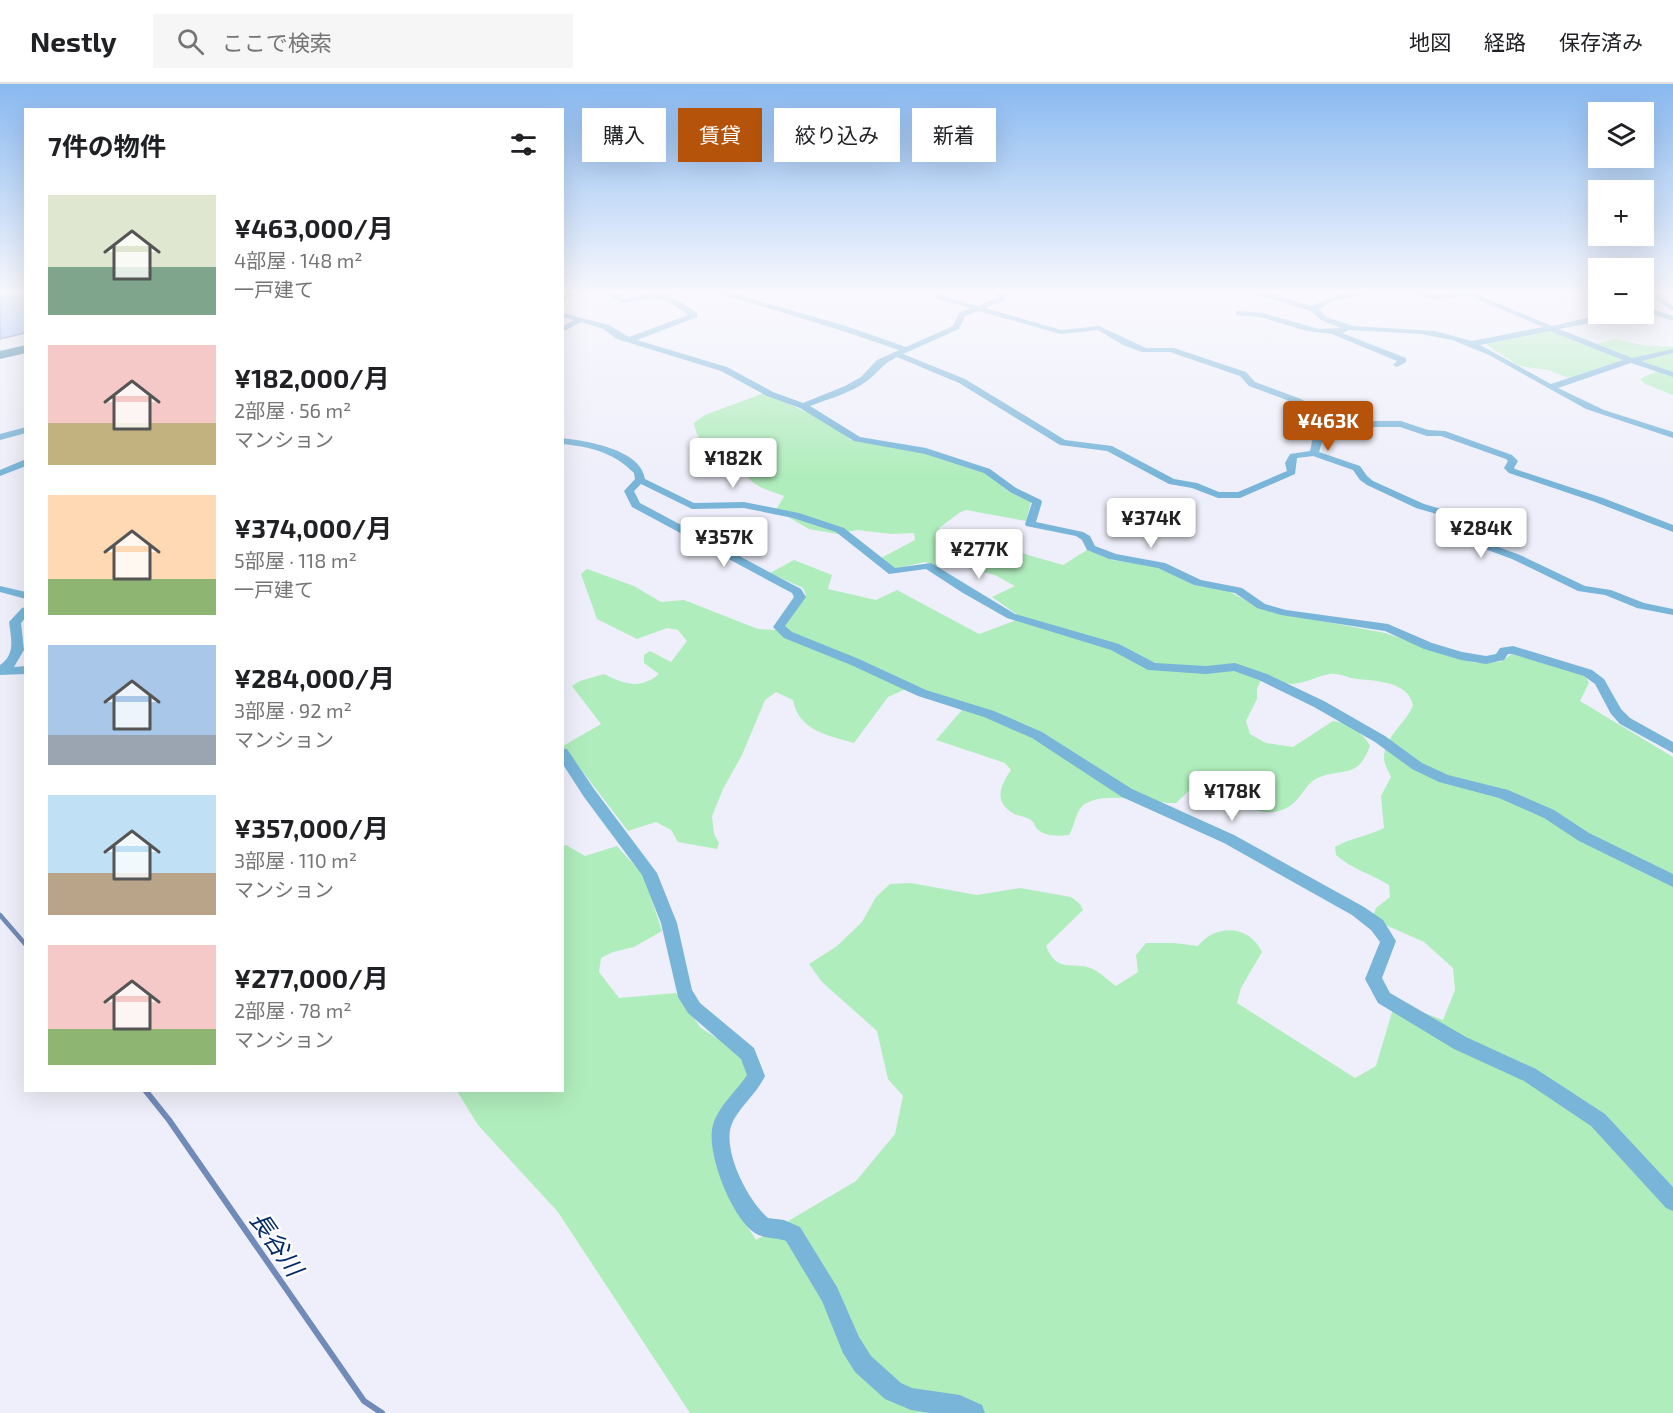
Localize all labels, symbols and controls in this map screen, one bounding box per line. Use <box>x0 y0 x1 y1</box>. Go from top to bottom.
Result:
search box <box>153 14 573 68</box>
text: Nestly <box>30 24 117 58</box>
icon: search <box>174 25 207 58</box>
text: ここで検索 <box>222 29 332 55</box>
text: 地図 <box>1409 29 1451 54</box>
text: 経路 <box>1484 29 1526 54</box>
text: 保存済み <box>1559 29 1643 54</box>
map controls <box>1588 102 1654 324</box>
button: layers <box>1588 102 1654 168</box>
chip: 購入 <box>582 108 666 162</box>
chip: 賃貸 <box>678 108 762 162</box>
chip: 絞り込み <box>774 108 900 162</box>
chip: 新着 <box>912 108 996 162</box>
icon: filters <box>507 128 540 161</box>
text: 7件の物件 <box>48 130 166 161</box>
button: + <box>1588 180 1654 246</box>
text: ¥463,000/月 <box>234 212 394 243</box>
icon: home <box>96 219 168 291</box>
text: 4部屋 · 148 m² <box>234 248 363 272</box>
button: − <box>1588 258 1654 324</box>
text: 一戸建て <box>234 277 314 301</box>
text: ¥182,000/月 <box>234 362 390 393</box>
icon: home <box>96 369 168 441</box>
text: 2部屋 · 56 m² <box>234 398 351 422</box>
pin: ¥463K <box>1286 401 1370 452</box>
text: ¥463K <box>1297 408 1359 432</box>
text: マンション <box>234 427 334 451</box>
pin: ¥182K <box>691 438 775 489</box>
text: ¥182K <box>704 445 762 469</box>
pin: ¥374K <box>1109 498 1193 549</box>
text: ¥374K <box>1121 505 1181 529</box>
pin: ¥284K <box>1439 508 1523 559</box>
text: ¥374,000/月 <box>234 512 392 543</box>
text: ¥284K <box>1450 515 1512 539</box>
pin: ¥357K <box>682 517 766 568</box>
icon: home <box>96 519 168 591</box>
text: ¥357K <box>695 524 753 548</box>
pin: ¥277K <box>937 529 1021 580</box>
text: ¥277K <box>950 536 1008 560</box>
text: 5部屋 · 118 m² <box>234 548 357 572</box>
text: 一戸建て <box>234 577 314 601</box>
text: ¥284,000/月 <box>234 662 395 693</box>
icon: home <box>96 669 168 741</box>
text: 3部屋 · 92 m² <box>234 698 352 722</box>
text: マンション <box>234 727 334 751</box>
pin: ¥178K <box>1190 771 1274 822</box>
text: ¥178K <box>1203 778 1261 802</box>
text: ¥357,000/月 <box>234 812 389 843</box>
icon: home <box>96 819 168 891</box>
text: 3部屋 · 110 m² <box>234 848 357 872</box>
text: マンション <box>234 877 334 901</box>
text: ¥277,000/月 <box>234 962 389 993</box>
icon: home <box>96 969 168 1041</box>
text: 2部屋 · 78 m² <box>234 998 352 1022</box>
text: マンション <box>234 1027 334 1051</box>
water label: 長谷川 <box>245 1205 311 1283</box>

